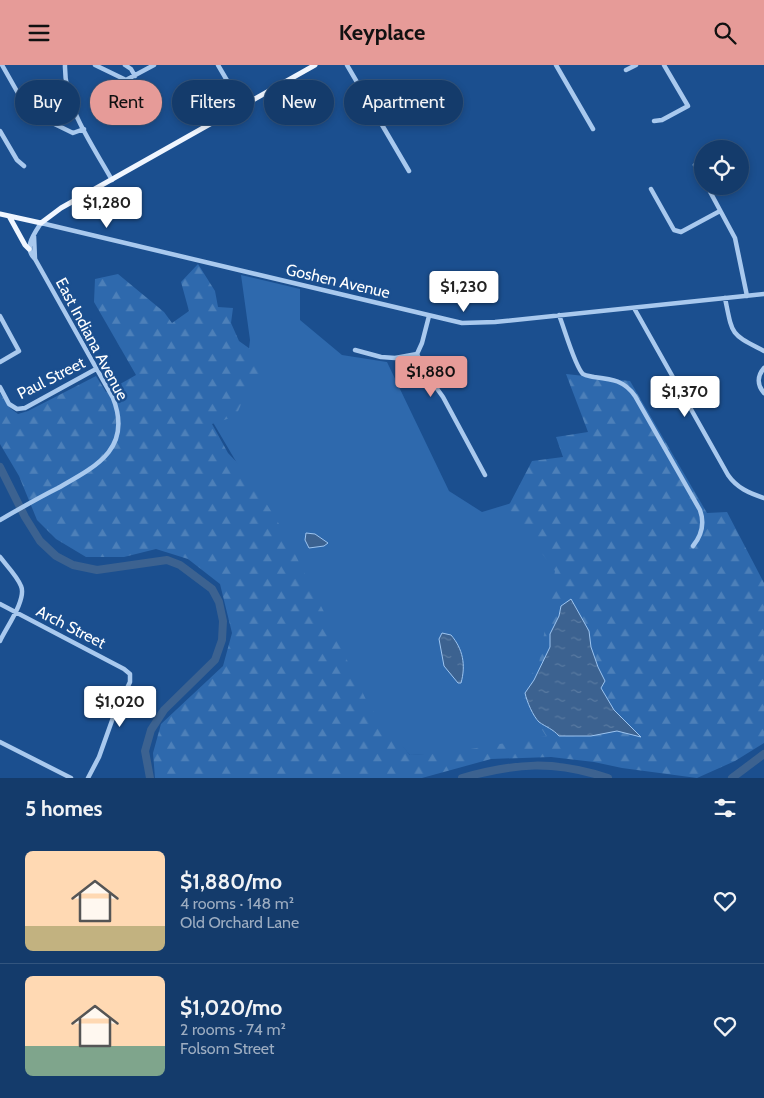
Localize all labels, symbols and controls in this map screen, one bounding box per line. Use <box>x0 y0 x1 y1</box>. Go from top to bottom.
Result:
icon: menu <box>25 19 53 47</box>
text: Keyplace <box>339 19 425 46</box>
icon: search <box>711 19 739 47</box>
chip: Buy <box>15 80 80 125</box>
chip: Rent <box>90 80 162 125</box>
chip: Filters <box>172 80 254 125</box>
chip: New <box>264 80 334 125</box>
chip: Apartment <box>344 80 463 125</box>
map controls <box>694 140 749 195</box>
button: locate <box>694 140 749 195</box>
pin: $1,280 <box>66 186 148 229</box>
text: $1,280 <box>83 193 131 212</box>
street label: Goshen Avenue <box>284 260 392 302</box>
pin: $1,230 <box>423 271 505 313</box>
street label: East Indiana Avenue <box>52 275 132 403</box>
text: $1,230 <box>440 277 488 296</box>
street label: Paul Street <box>14 353 89 403</box>
pin: $1,880 <box>390 355 472 398</box>
text: $1,880 <box>406 362 456 381</box>
pin: $1,370 <box>644 375 726 418</box>
text: $1,370 <box>662 382 708 401</box>
street label: Arch Street <box>33 601 109 653</box>
pin: $1,020 <box>79 685 161 728</box>
text: $1,020 <box>95 692 145 711</box>
icon: filters <box>711 794 739 822</box>
text: 5 homes <box>25 796 103 821</box>
text: $1,880/mo <box>180 869 282 894</box>
icon: home <box>65 871 125 931</box>
icon: heart <box>711 887 739 915</box>
text: 4 rooms · 148 m² <box>180 894 294 913</box>
text: Old Orchard Lane <box>180 913 299 932</box>
text: $1,020/mo <box>180 995 282 1020</box>
icon: home <box>65 996 125 1056</box>
icon: heart <box>711 1012 739 1040</box>
text: 2 rooms · 74 m² <box>180 1020 286 1039</box>
text: Folsom Street <box>180 1039 274 1058</box>

